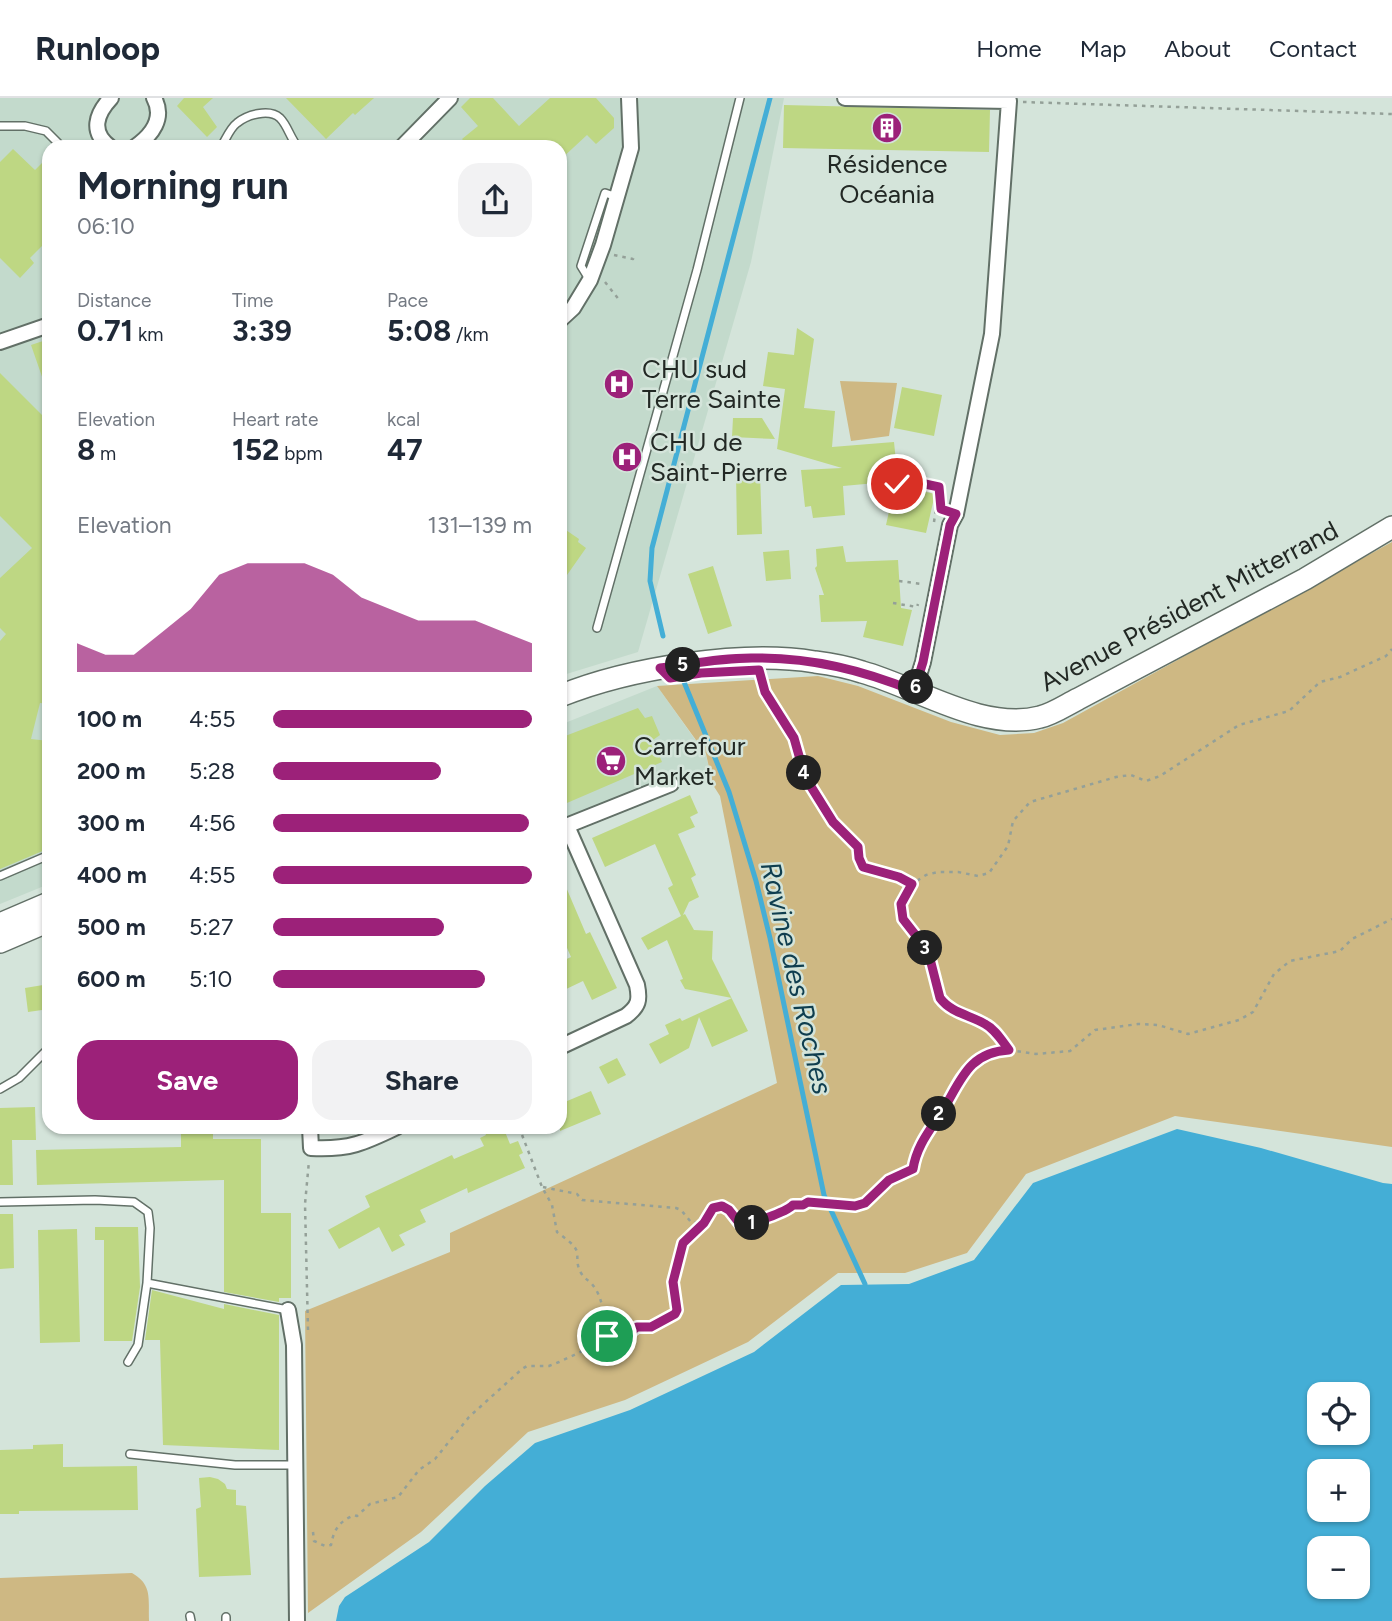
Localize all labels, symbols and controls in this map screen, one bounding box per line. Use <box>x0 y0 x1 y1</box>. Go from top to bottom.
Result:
text: Runloop <box>35 29 160 68</box>
text: Home <box>976 34 1042 63</box>
text: Map <box>1080 34 1126 63</box>
text: About <box>1164 34 1231 63</box>
text: Contact <box>1269 34 1357 63</box>
building icon: Résidence Océania <box>870 111 904 145</box>
place label: Résidence Océania <box>827 148 947 210</box>
text: Morning run <box>77 163 289 209</box>
button: share <box>458 163 532 237</box>
text: 06:10 <box>77 212 135 240</box>
text: Distance <box>77 289 151 312</box>
text: Time <box>232 289 273 312</box>
text: Pace <box>387 289 428 312</box>
text: 0.71 <box>77 312 133 349</box>
text: 3:39 <box>232 312 292 349</box>
text: 5:08 <box>387 312 451 349</box>
text: km <box>133 323 163 346</box>
text: /km <box>451 323 489 346</box>
place label: CHU sud Terre Sainte <box>642 353 781 415</box>
hospital icon: CHU sud Terre Sainte <box>602 367 636 401</box>
text: Elevation <box>77 408 155 431</box>
text: Heart rate <box>232 408 318 431</box>
text: kcal <box>387 408 420 431</box>
place label: CHU de Saint-Pierre <box>650 426 788 488</box>
text: 8 <box>77 431 95 468</box>
text: 152 <box>232 431 279 468</box>
text: 47 <box>387 431 423 468</box>
hospital icon: CHU de Saint-Pierre <box>610 440 644 474</box>
text: m <box>95 442 116 465</box>
text: bpm <box>279 442 323 465</box>
pin <box>867 454 927 514</box>
icon: check <box>878 465 916 503</box>
text: Elevation <box>77 511 172 539</box>
text: 131–139 m <box>428 511 532 539</box>
street label: Avenue Président Mitterrand <box>1034 514 1344 698</box>
pin: 5 <box>666 648 700 682</box>
text: 5 <box>677 653 688 676</box>
pin: 6 <box>898 670 934 704</box>
text: 6 <box>910 675 921 698</box>
text: 100 m <box>77 705 142 733</box>
text: 4:55 <box>189 705 236 733</box>
place label: Carrefour Market <box>634 730 746 792</box>
supermarket icon: Carrefour Market <box>594 744 628 778</box>
pin: 4 <box>786 756 822 790</box>
text: 200 m <box>77 757 146 785</box>
text: 5:28 <box>189 757 235 785</box>
text: 4 <box>797 761 810 784</box>
text: 300 m <box>77 809 145 837</box>
text: 4:56 <box>189 809 235 837</box>
water label: Ravine des Roches <box>754 858 840 1098</box>
text: 400 m <box>77 861 147 889</box>
text: 4:55 <box>189 861 236 889</box>
text: 500 m <box>77 913 146 941</box>
text: 5:27 <box>189 913 233 941</box>
pin: 3 <box>908 930 942 966</box>
text: 3 <box>919 936 930 959</box>
text: 600 m <box>77 965 146 993</box>
text: 5:10 <box>189 965 232 993</box>
button: Save <box>77 1040 298 1120</box>
button: Share <box>312 1040 532 1120</box>
pin: 2 <box>922 1096 956 1132</box>
text: 2 <box>933 1102 944 1125</box>
pin: 1 <box>734 1206 770 1240</box>
text: 1 <box>747 1211 756 1234</box>
pin <box>577 1306 637 1366</box>
icon: arrive <box>588 1317 626 1355</box>
map controls <box>1307 1382 1370 1599</box>
button: locate <box>1307 1382 1370 1445</box>
button: + <box>1307 1459 1370 1522</box>
button: − <box>1307 1536 1370 1599</box>

